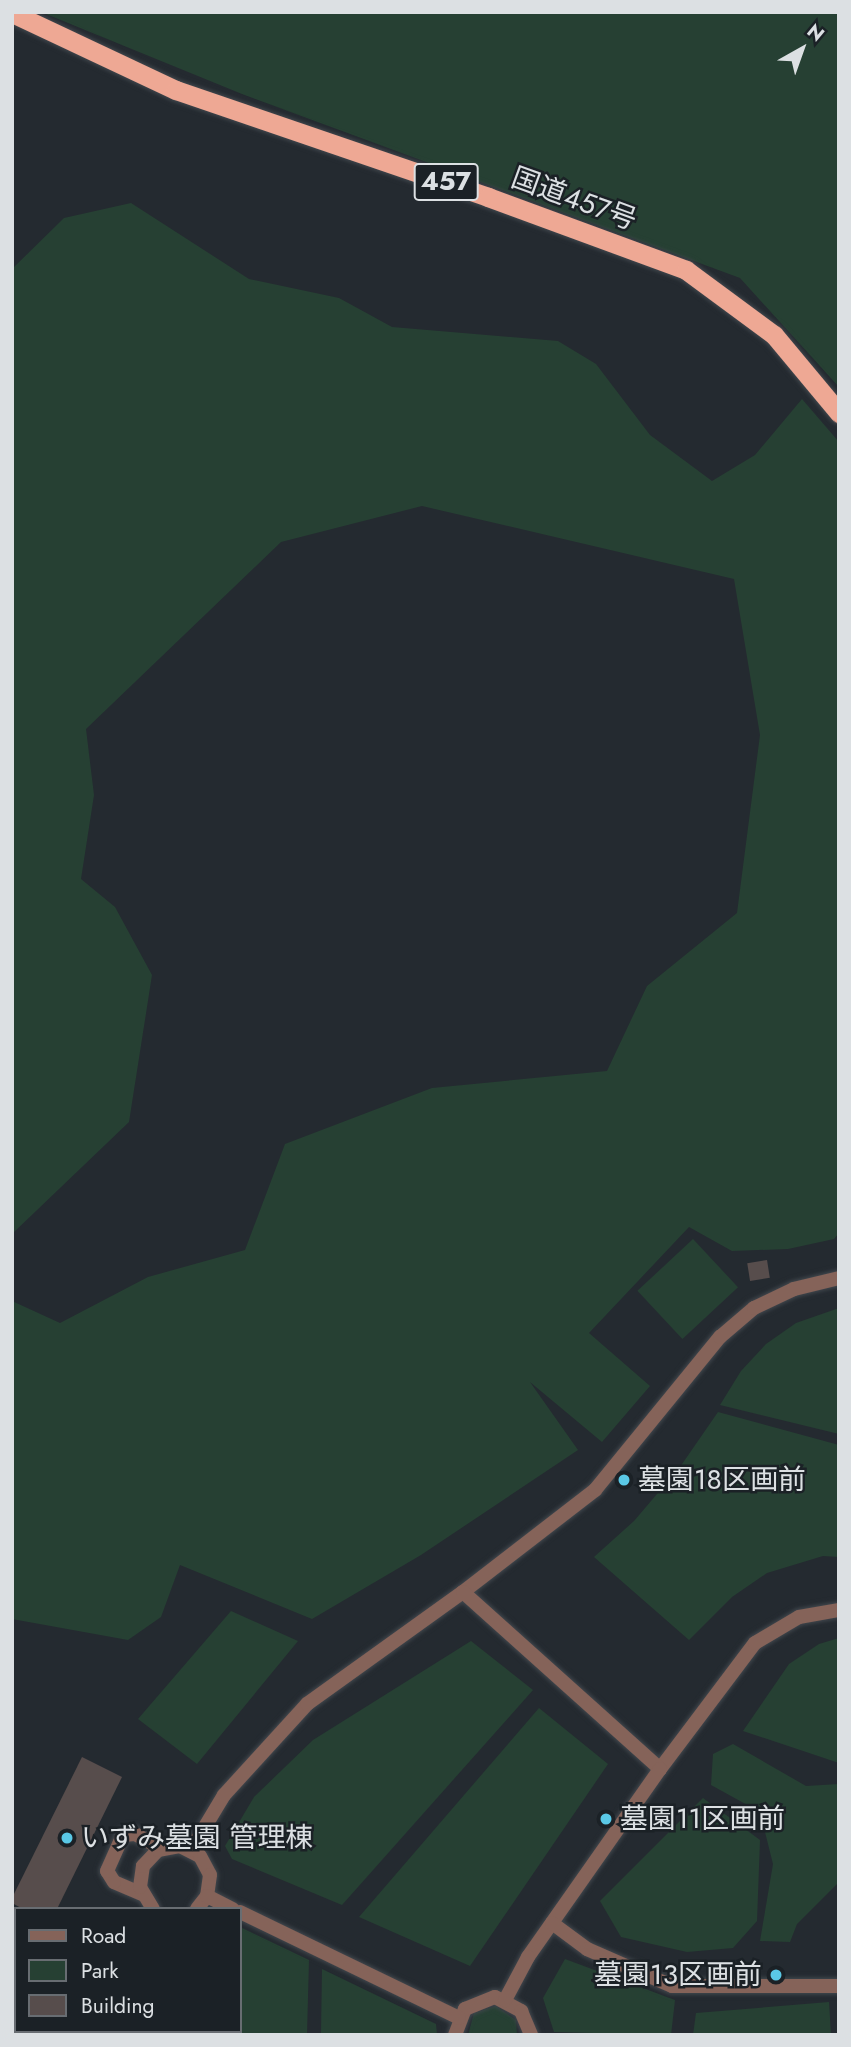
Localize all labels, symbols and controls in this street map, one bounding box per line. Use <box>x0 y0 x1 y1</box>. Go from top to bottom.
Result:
north arrow <box>767 14 837 84</box>
text: N <box>801 17 830 48</box>
road number: 457 <box>413 160 479 204</box>
street label: 国道457号 <box>507 161 641 237</box>
place label: 墓園18区画前 <box>638 1463 806 1497</box>
marker: 墓園18区画前 <box>616 1472 632 1488</box>
place label: 墓園11区画前 <box>620 1802 785 1836</box>
marker: 墓園11区画前 <box>598 1811 614 1827</box>
place label: いずみ墓園 管理棟 <box>81 1821 313 1855</box>
marker: いずみ墓園 管理棟 <box>59 1830 75 1846</box>
legend <box>14 1907 242 2033</box>
text: Road <box>81 1921 126 1951</box>
text: Park <box>81 1956 118 1986</box>
place label: 墓園13区画前 <box>594 1958 762 1992</box>
marker: 墓園13区画前 <box>768 1967 784 1983</box>
text: Building <box>81 1991 154 2021</box>

